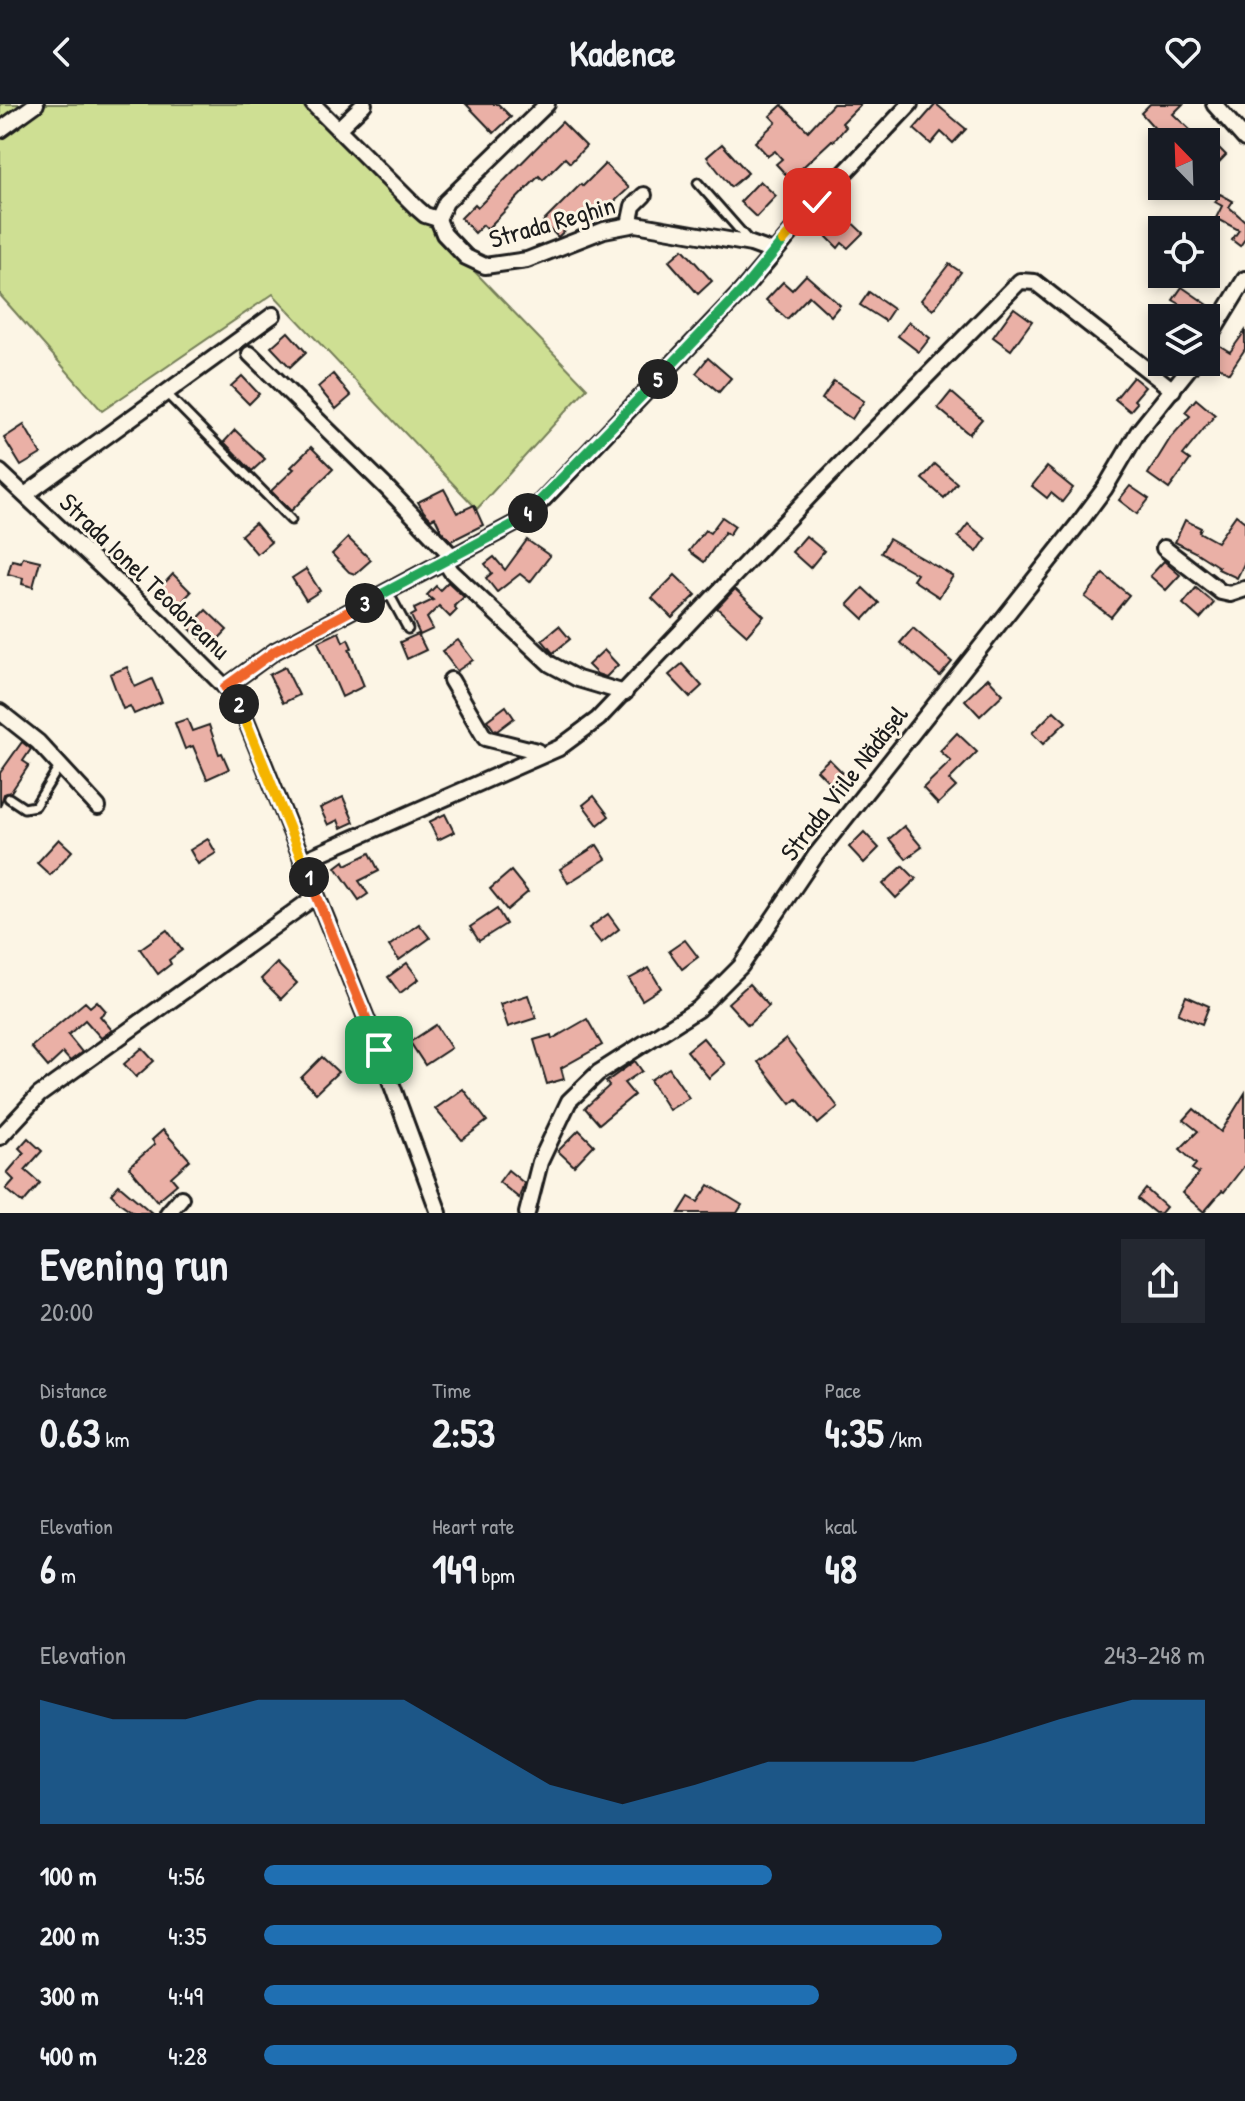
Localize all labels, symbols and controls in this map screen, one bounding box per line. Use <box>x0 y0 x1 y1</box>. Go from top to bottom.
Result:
text: Kadence <box>570 28 675 77</box>
icon: back <box>40 30 84 74</box>
icon: heart <box>1161 30 1205 74</box>
north arrow <box>1148 128 1220 200</box>
map controls <box>1148 128 1220 376</box>
pin <box>783 168 851 236</box>
icon: check <box>795 180 839 224</box>
street label: Strada Reghin <box>485 187 619 256</box>
button: locate <box>1148 216 1220 288</box>
button: layers <box>1148 304 1220 376</box>
pin: 5 <box>638 359 678 399</box>
text: 5 <box>653 364 663 394</box>
street label: Strada Ionel Teodoreanu <box>52 485 239 666</box>
pin: 4 <box>508 493 548 533</box>
text: 4 <box>524 498 532 528</box>
pin: 3 <box>345 583 385 623</box>
text: 3 <box>360 588 370 618</box>
pin: 2 <box>219 684 259 724</box>
text: 2 <box>234 689 244 719</box>
street label: Strada Viile Nădășel <box>772 698 915 868</box>
pin: 1 <box>289 857 329 897</box>
text: 1 <box>305 862 313 892</box>
pin <box>345 1016 413 1084</box>
icon: arrive <box>357 1028 401 1072</box>
text: Evening run <box>40 1234 228 1294</box>
button: share <box>1121 1239 1205 1323</box>
text: 20:00 <box>40 1294 93 1329</box>
text: Distance <box>40 1375 107 1405</box>
text: Time <box>432 1375 471 1405</box>
text: Pace <box>825 1375 861 1405</box>
text: 0.63 <box>40 1405 100 1459</box>
text: 2:53 <box>432 1405 495 1459</box>
text: 4:35 <box>825 1405 884 1459</box>
text: km <box>100 1424 130 1454</box>
text: /km <box>884 1424 922 1454</box>
text: Elevation <box>40 1511 113 1541</box>
text: Heart rate <box>432 1511 515 1541</box>
text: kcal <box>825 1511 857 1541</box>
text: 6 <box>40 1541 56 1595</box>
text: 149 <box>432 1541 477 1595</box>
text: 48 <box>825 1541 857 1595</box>
text: m <box>56 1560 76 1590</box>
text: bpm <box>477 1560 515 1590</box>
text: Elevation <box>40 1637 126 1672</box>
text: 243–248 m <box>1104 1637 1205 1672</box>
text: 100 m <box>40 1858 96 1893</box>
text: 4:56 <box>168 1858 205 1893</box>
text: 200 m <box>40 1918 99 1953</box>
text: 4:35 <box>168 1918 206 1953</box>
text: 300 m <box>40 1978 99 2013</box>
text: 4:49 <box>168 1978 203 2013</box>
text: 400 m <box>40 2038 97 2073</box>
text: 4:28 <box>168 2038 207 2073</box>

